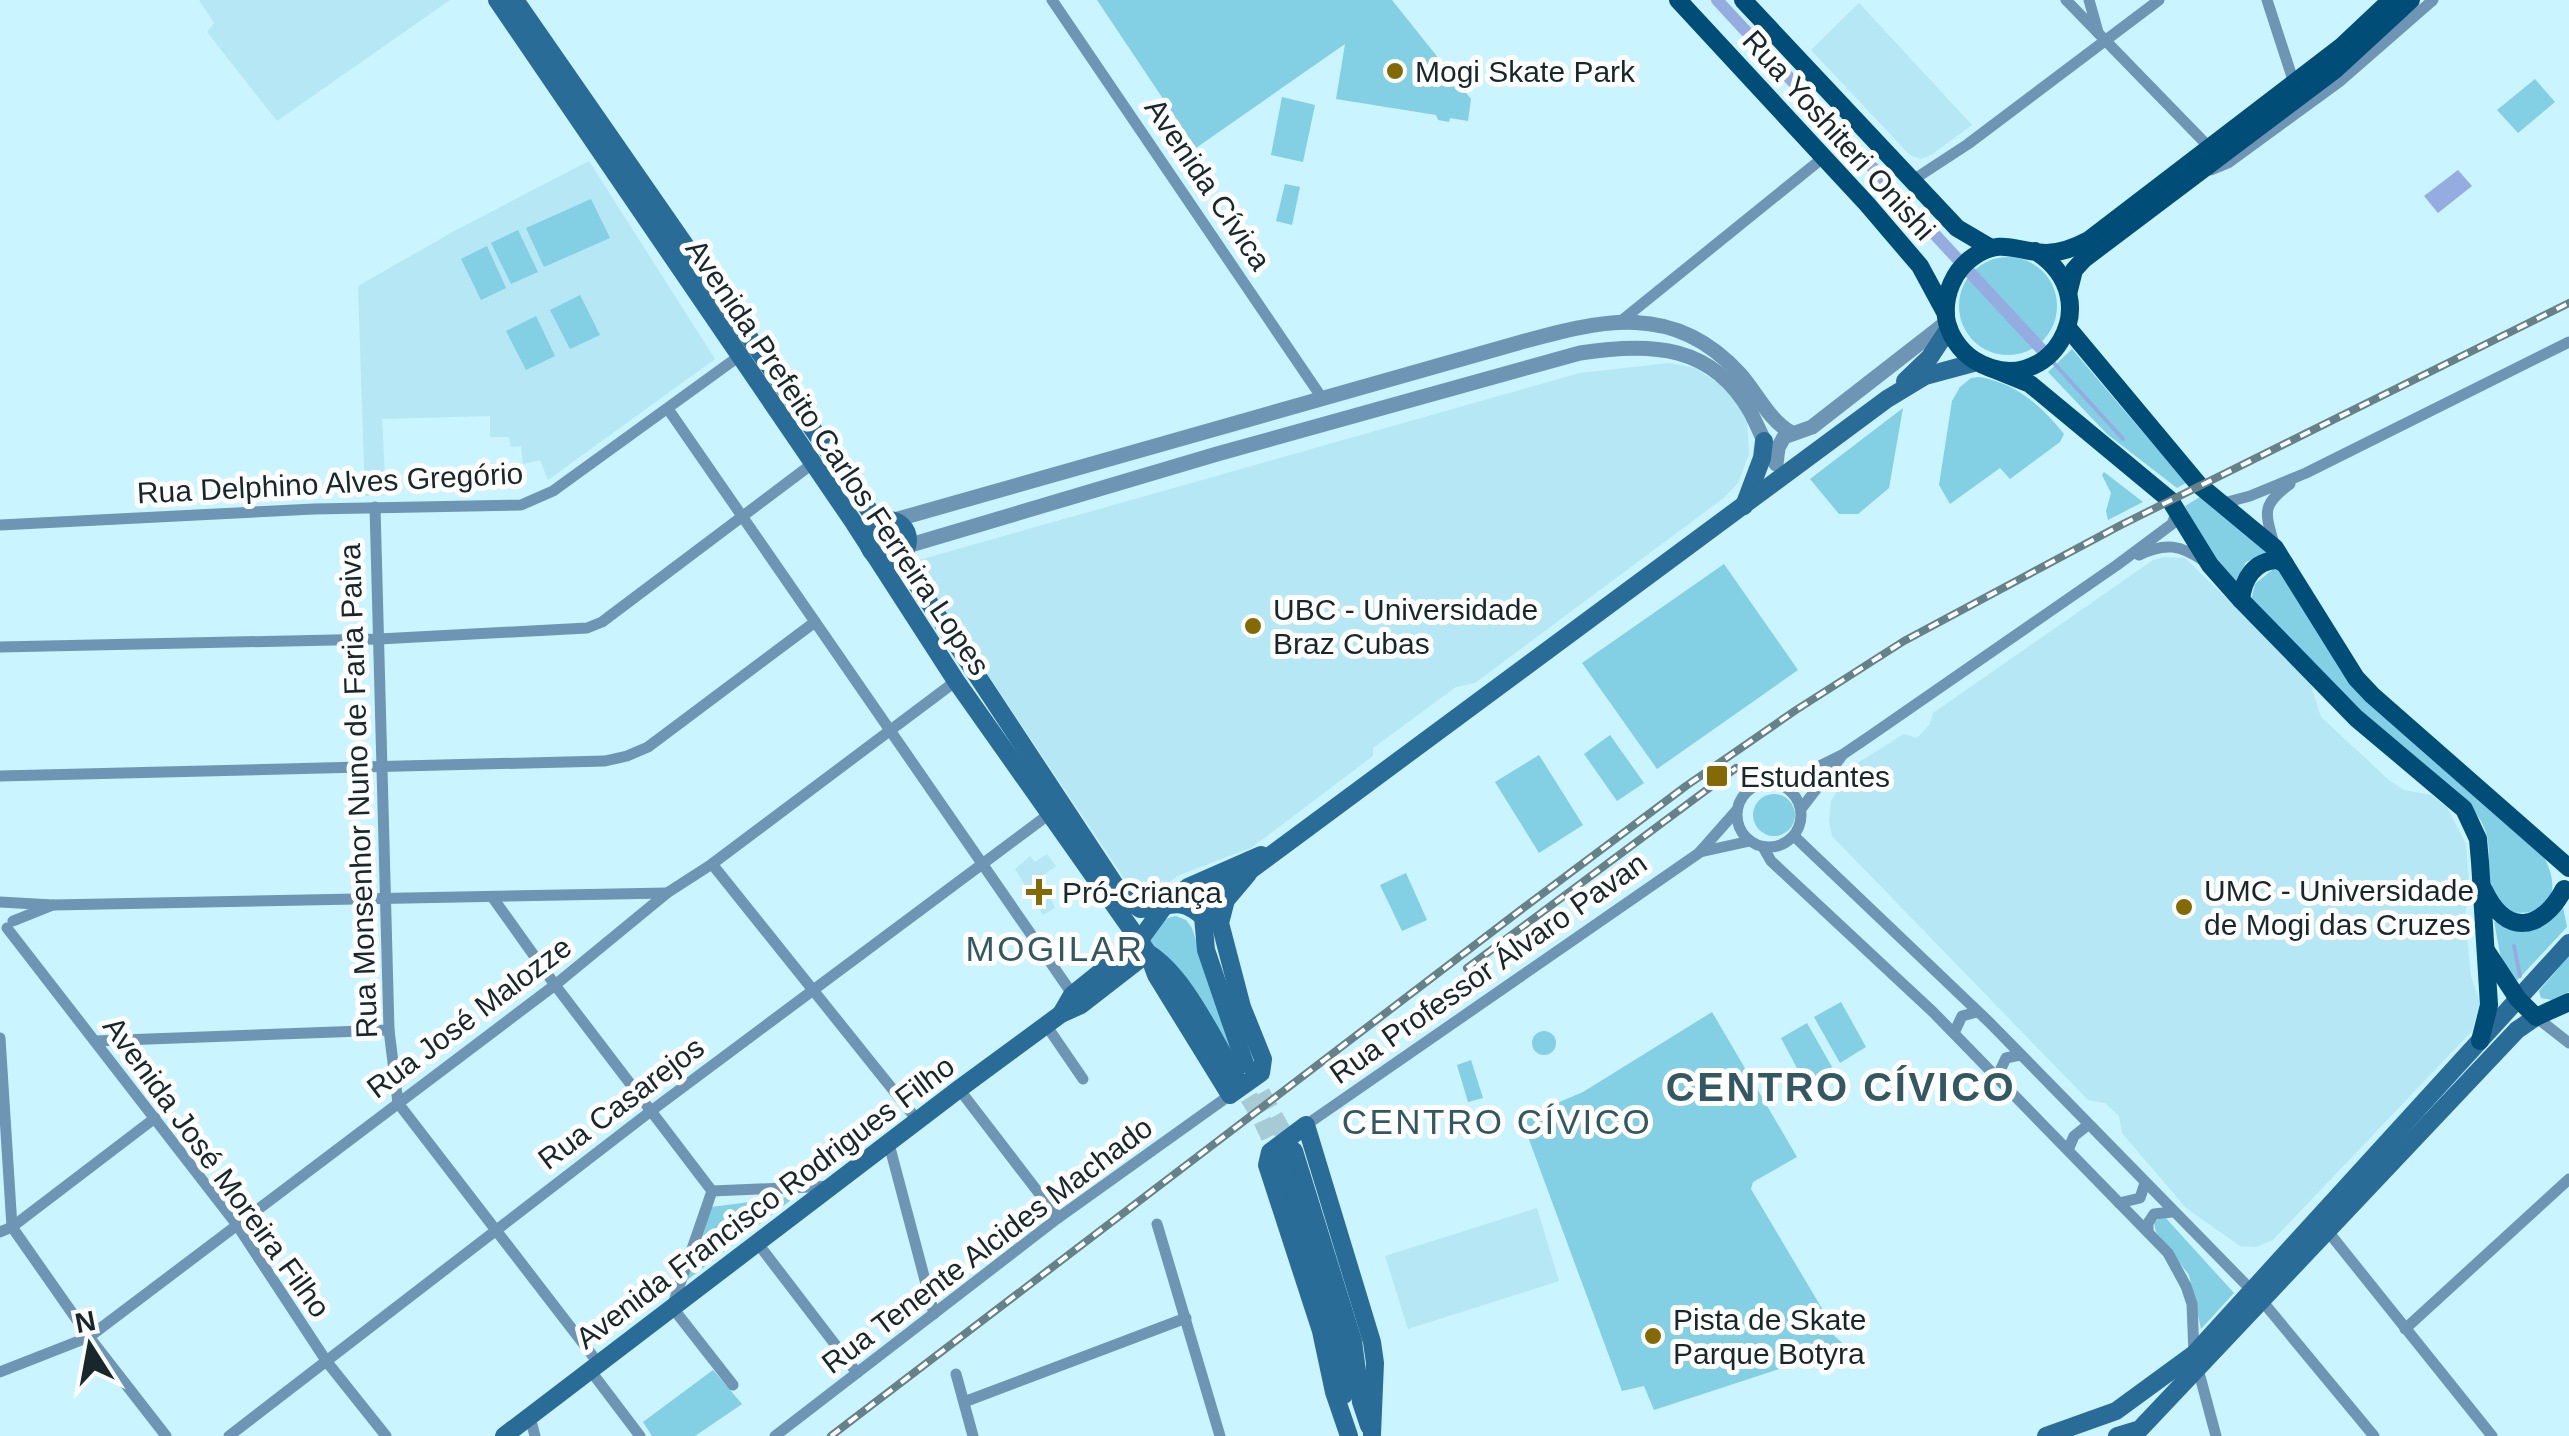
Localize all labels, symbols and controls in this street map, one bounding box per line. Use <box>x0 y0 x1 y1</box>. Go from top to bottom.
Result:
street label: Rua Yoshiteri Onishi <box>1736 24 1942 246</box>
place label: Mogi Skate Park <box>1415 55 1636 88</box>
marker: Mogi Skate Park <box>1384 60 1406 82</box>
street label: Avenida Cívica <box>1139 92 1278 276</box>
street label: Avenida Prefeito Carlos Ferreira Lopes <box>679 233 997 681</box>
street label: Rua Delphino Alves Gregório <box>136 456 524 510</box>
street label: Rua Monsenhor Nuno de Faria Paiva <box>333 543 383 1039</box>
place label: UBC - Universidade Braz Cubas <box>1273 593 1538 660</box>
marker: UBC - Universidade Braz Cubas <box>1242 615 1264 637</box>
place label: Estudantes <box>1740 760 1890 793</box>
marker: Estudantes <box>1704 763 1730 789</box>
street label: Rua Professor Álvaro Pavan <box>1324 846 1652 1090</box>
place label: UMC - Universidade de Mogi das Cruzes <box>2204 874 2474 941</box>
place label: Pró-Criança <box>1062 876 1222 909</box>
marker: Pró-Criança <box>1026 879 1052 905</box>
marker: UMC - Universidade de Mogi das Cruzes <box>2173 896 2195 918</box>
district label: MOGILAR <box>966 929 1144 968</box>
street label: Rua José Malozze <box>361 930 577 1104</box>
street label: Avenida José Moreira Filho <box>97 1010 337 1324</box>
street label: Rua Casarejos <box>532 1030 710 1176</box>
street label: Avenida Francisco Rodrigues Filho <box>570 1049 960 1355</box>
district label: CENTRO CÍVICO <box>1666 1065 2016 1109</box>
district label: CENTRO CÍVICO <box>1342 1102 1652 1141</box>
street label: Rua Tenente Alcides Machado <box>815 1110 1159 1380</box>
north arrow <box>40 1296 140 1396</box>
place label: Pista de Skate Parque Botyra <box>1673 1303 1866 1370</box>
text: N <box>72 1305 98 1339</box>
marker: Pista de Skate Parque Botyra <box>1642 1325 1664 1347</box>

